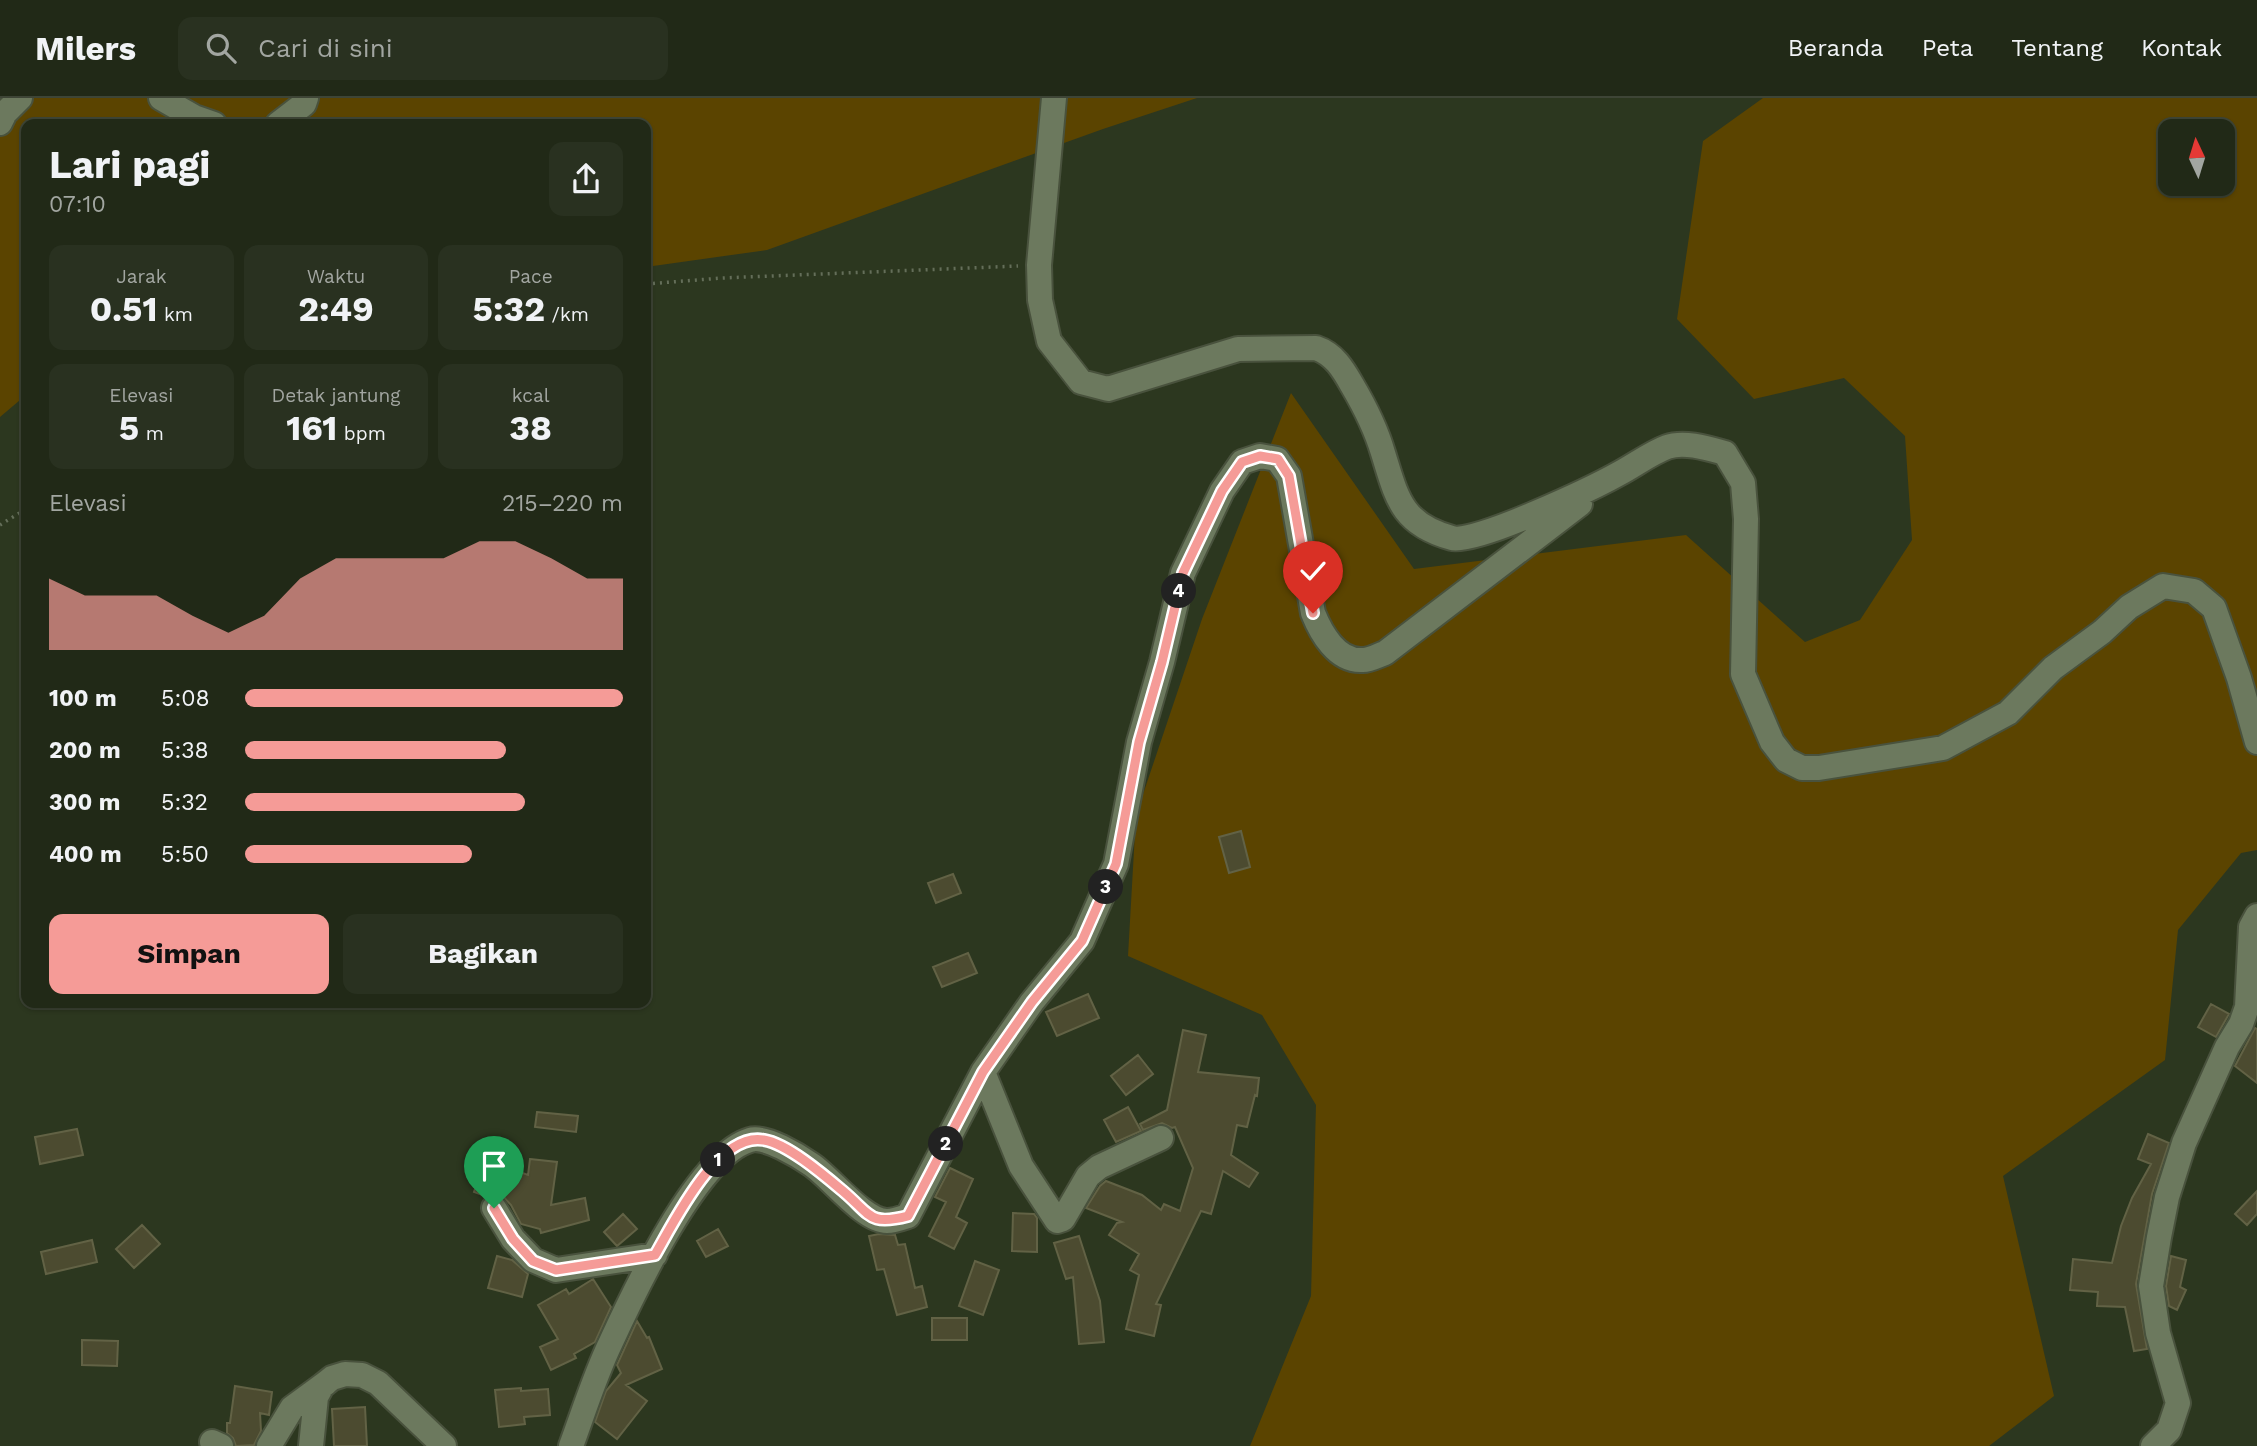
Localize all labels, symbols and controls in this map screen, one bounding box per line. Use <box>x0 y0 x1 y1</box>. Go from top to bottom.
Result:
search box <box>178 17 668 80</box>
text: Milers <box>35 29 136 68</box>
icon: search <box>202 29 240 67</box>
text: Cari di sini <box>258 33 393 63</box>
text: Beranda <box>1788 34 1884 62</box>
text: Peta <box>1922 34 1973 62</box>
text: Tentang <box>2011 34 2103 62</box>
text: Kontak <box>2141 34 2222 62</box>
north arrow <box>2158 119 2235 196</box>
map controls <box>2158 119 2235 196</box>
button: share <box>549 142 623 216</box>
text: Lari pagi <box>49 143 210 187</box>
text: 07:10 <box>49 191 106 218</box>
text: Jarak <box>116 265 166 288</box>
text: Waktu <box>307 265 365 288</box>
text: Pace <box>509 265 553 288</box>
text: 0.51 <box>90 288 158 330</box>
text: 2:49 <box>298 288 374 330</box>
text: 5:32 <box>473 288 545 330</box>
text: km <box>158 303 193 326</box>
text: /km <box>545 303 589 326</box>
text: Elevasi <box>109 384 173 407</box>
text: Detak jantung <box>272 384 400 407</box>
text: kcal <box>512 384 549 407</box>
text: 5 <box>119 407 139 449</box>
text: 161 <box>286 407 337 449</box>
text: 38 <box>509 407 552 449</box>
text: m <box>139 422 164 445</box>
text: bpm <box>337 422 386 445</box>
text: Elevasi <box>49 490 127 517</box>
text: 215–220 m <box>502 490 623 517</box>
pin <box>1283 541 1343 613</box>
icon: check <box>1294 552 1332 590</box>
pin: 4 <box>1162 574 1196 608</box>
text: 4 <box>1172 579 1185 602</box>
text: 100 m <box>49 685 117 712</box>
text: 5:08 <box>161 685 210 712</box>
text: 200 m <box>49 737 121 764</box>
text: 5:38 <box>161 737 209 764</box>
text: 300 m <box>49 789 120 816</box>
text: 5:32 <box>161 789 208 816</box>
text: 400 m <box>49 841 122 868</box>
text: 5:50 <box>161 841 209 868</box>
pin: 3 <box>1088 870 1124 904</box>
text: 3 <box>1100 875 1111 898</box>
button: Simpan <box>49 914 329 994</box>
button: Bagikan <box>343 914 623 994</box>
pin: 2 <box>928 1126 964 1162</box>
text: 2 <box>940 1132 951 1155</box>
pin <box>464 1136 524 1208</box>
pin: 1 <box>700 1142 736 1178</box>
icon: arrive <box>475 1147 513 1185</box>
text: 1 <box>713 1148 722 1171</box>

